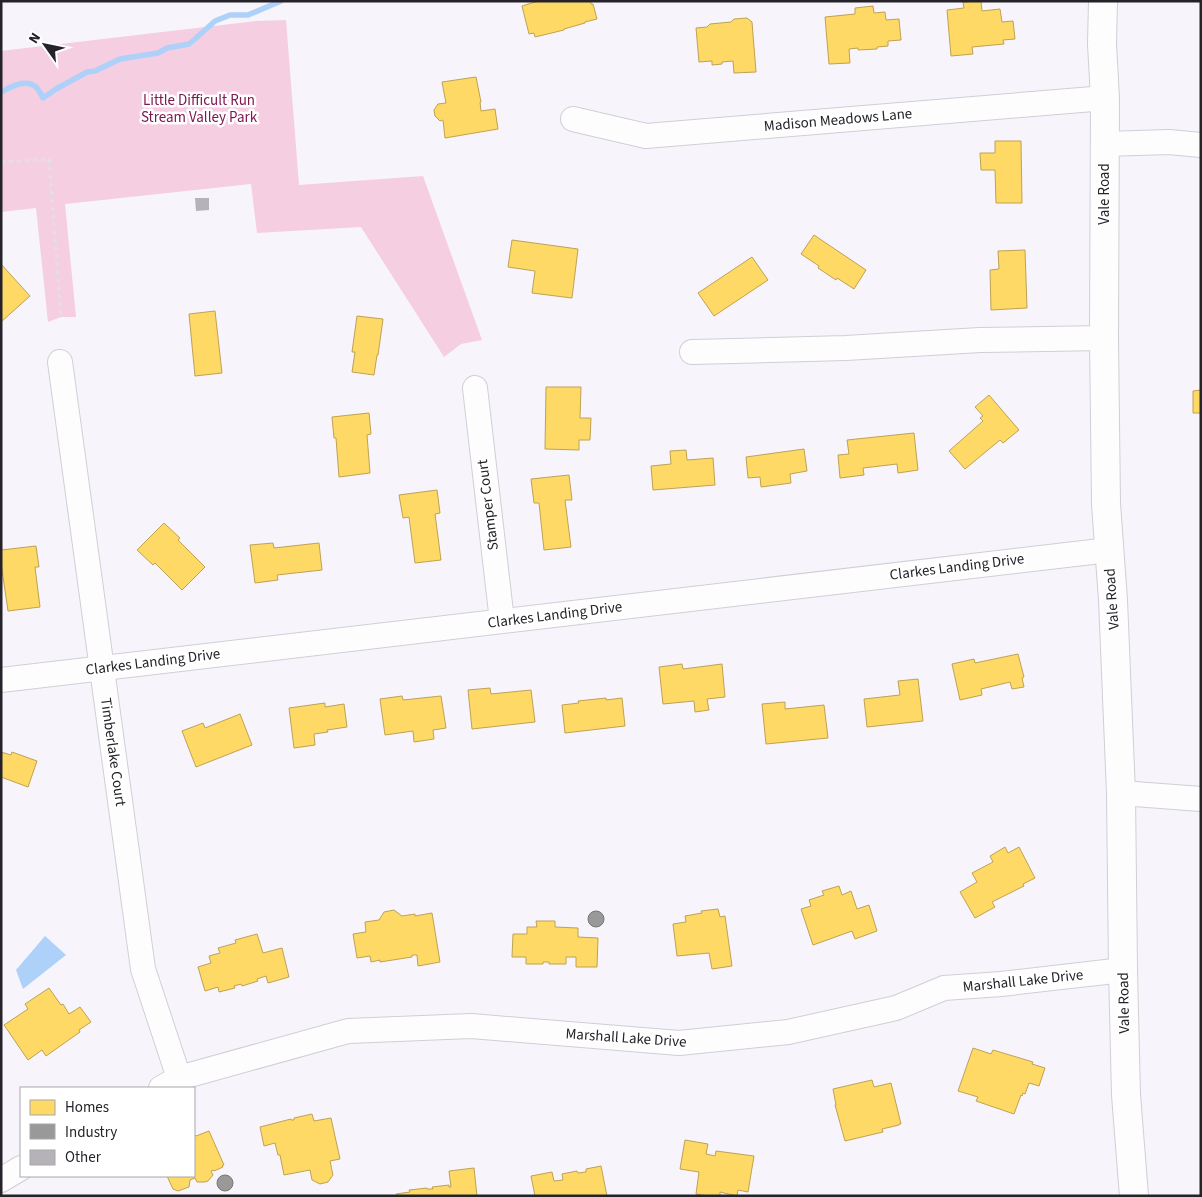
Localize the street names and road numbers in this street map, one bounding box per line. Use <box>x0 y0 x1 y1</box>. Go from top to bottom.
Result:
street label: Madison Meadows Lane <box>763 103 913 137</box>
street label: Vale Road <box>1094 163 1115 225</box>
street label: Stamper Court <box>472 458 504 552</box>
street label: Clarkes Landing Drive <box>889 548 1025 586</box>
street label: Vale Road <box>1099 568 1125 630</box>
street label: Clarkes Landing Drive <box>487 596 623 634</box>
street label: Clarkes Landing Drive <box>85 643 221 681</box>
street label: Timberlake Court <box>95 696 131 808</box>
street label: Marshall Lake Drive <box>962 964 1084 998</box>
street label: Vale Road <box>1113 972 1135 1034</box>
street label: Marshall Lake Drive <box>565 1023 687 1053</box>

